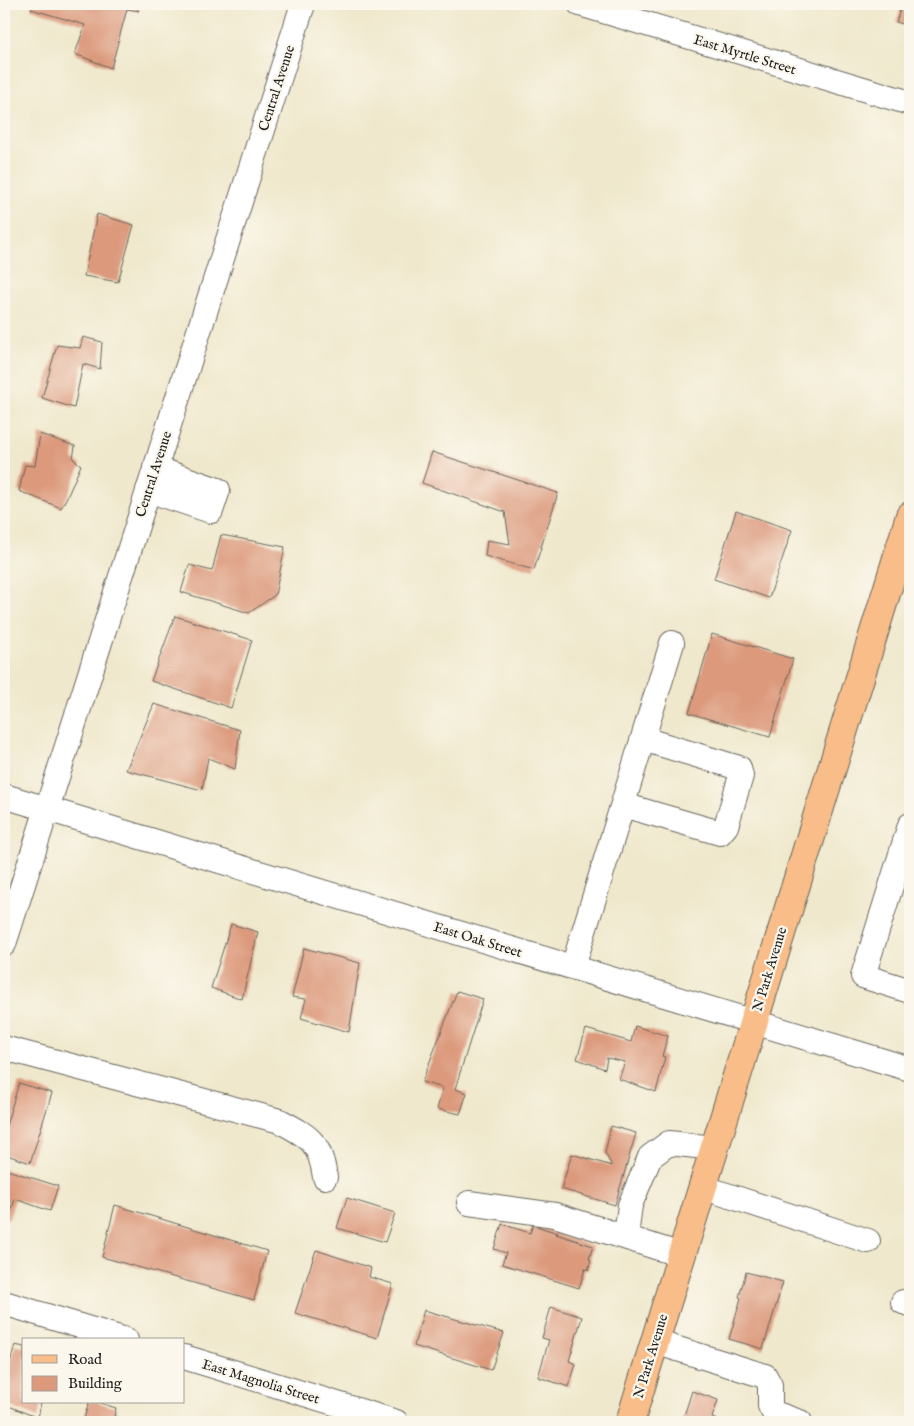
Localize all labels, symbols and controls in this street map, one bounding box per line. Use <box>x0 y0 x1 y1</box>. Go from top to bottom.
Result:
street label: East Myrtle Street <box>691 31 798 79</box>
street label: Central Avenue <box>255 42 300 134</box>
street label: Central Avenue <box>132 428 177 520</box>
street label: East Oak Street <box>431 918 524 962</box>
street label: N Park Avenue <box>749 924 792 1014</box>
street label: N Park Avenue <box>630 1311 673 1401</box>
legend <box>22 1338 185 1404</box>
text: Road <box>68 1350 103 1369</box>
street label: East Magnolia Street <box>200 1356 322 1408</box>
text: Building <box>68 1374 123 1393</box>

